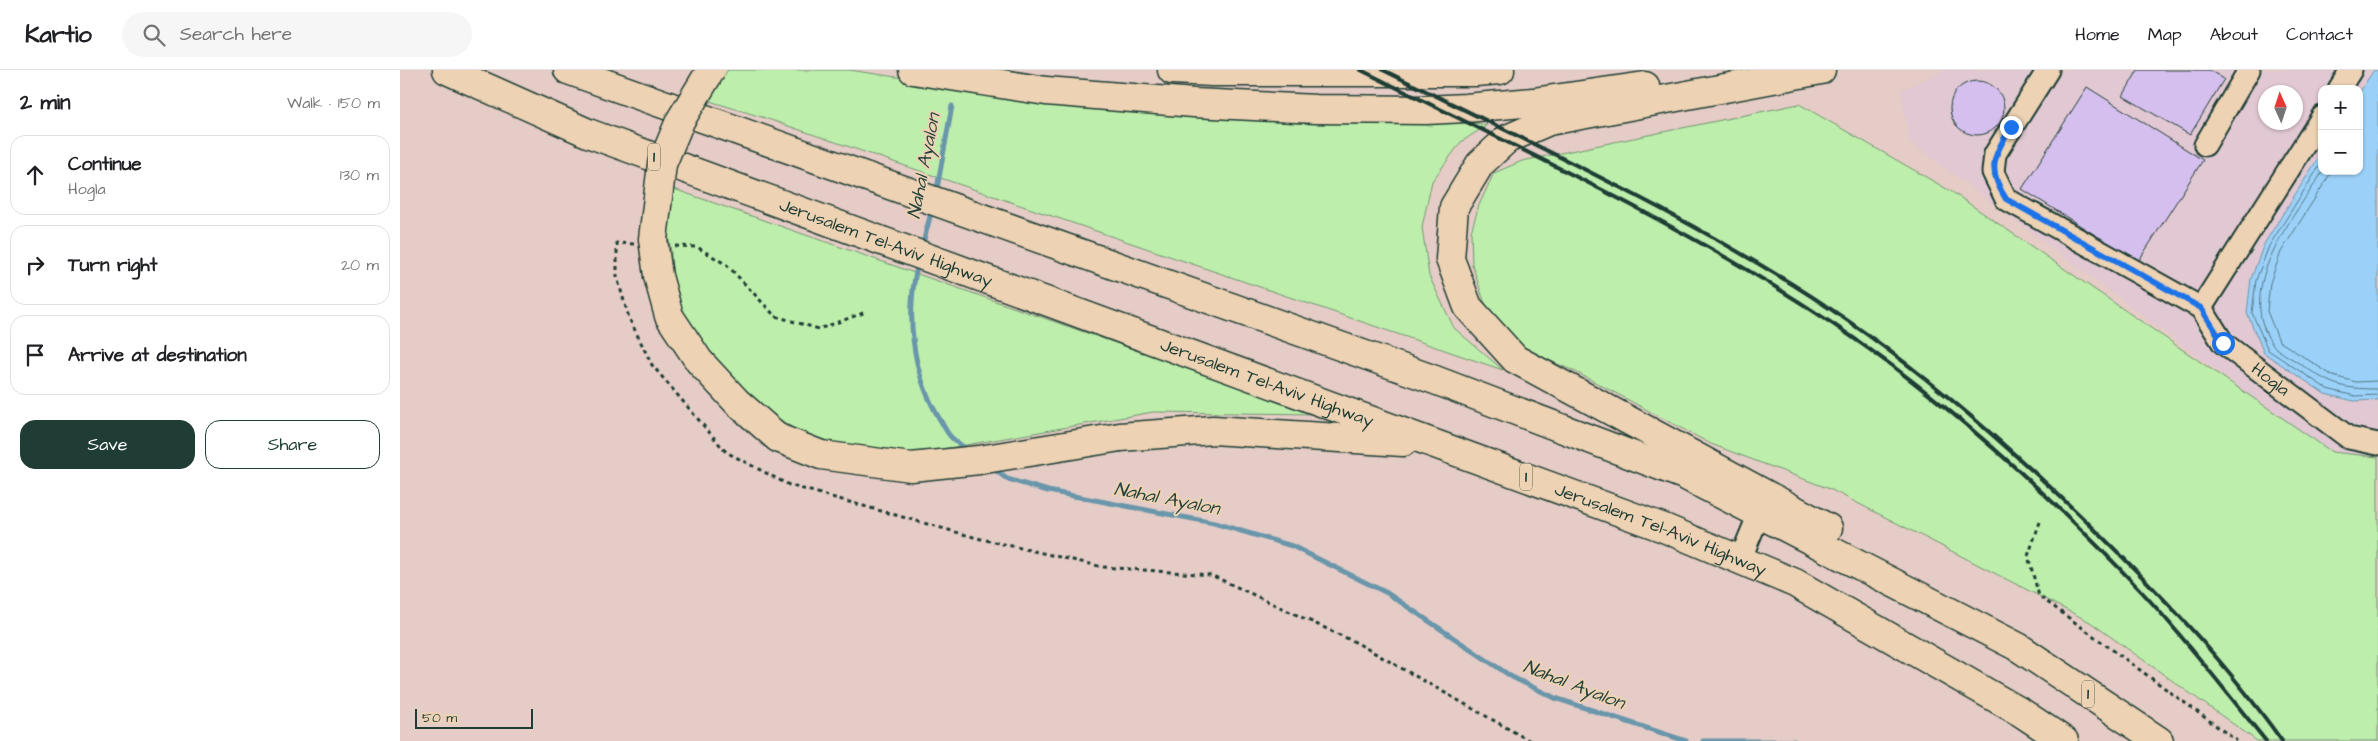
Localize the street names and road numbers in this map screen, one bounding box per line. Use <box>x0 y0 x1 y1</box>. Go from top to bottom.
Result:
road number: 1 <box>648 144 660 170</box>
street label: Jerusalem Tel-Aviv Highway <box>776 192 996 294</box>
street label: Jerusalem Tel-Aviv Highway <box>1157 332 1377 434</box>
street label: Hogla <box>2246 356 2295 402</box>
road number: 1 <box>1520 464 1532 491</box>
street label: Jerusalem Tel-Aviv Highway <box>1551 477 1770 583</box>
road number: 1 <box>2082 680 2094 708</box>

